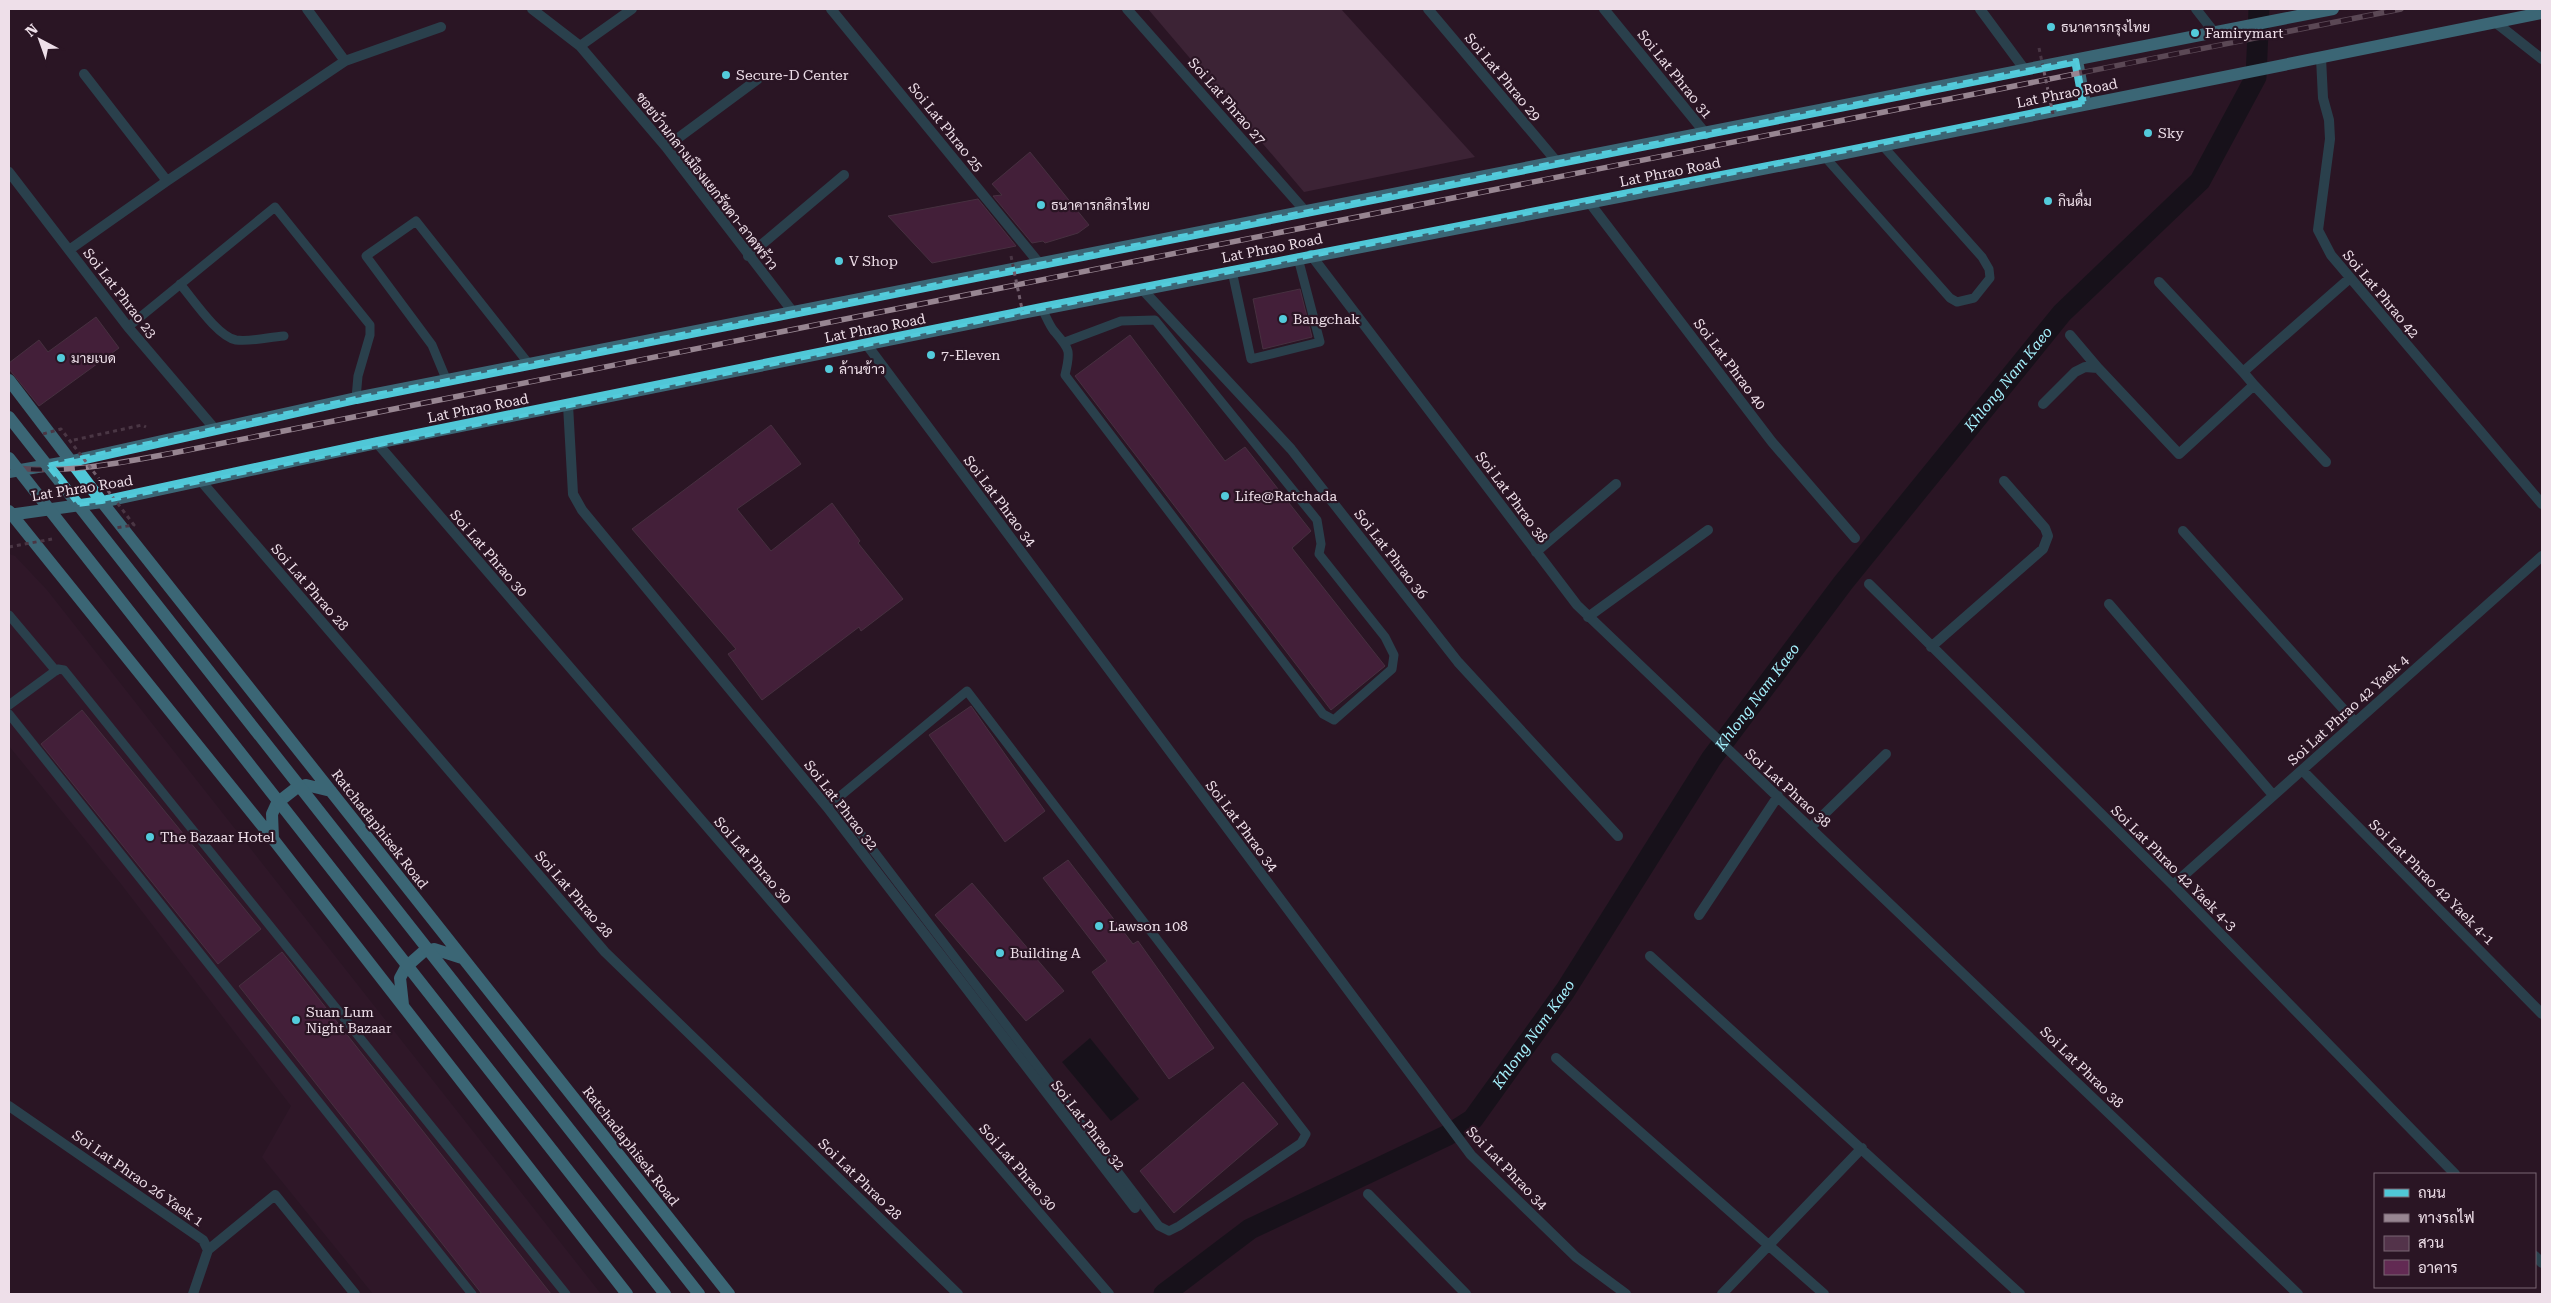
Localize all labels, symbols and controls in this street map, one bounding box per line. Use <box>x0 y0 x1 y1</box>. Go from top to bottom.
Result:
north arrow <box>15 15 65 65</box>
place label: ธนาคารกรุงไทย <box>2061 19 2150 37</box>
text: N <box>22 20 41 40</box>
marker: ธนาคารกรุงไทย <box>2045 21 2057 33</box>
place label: Famirymart <box>2205 25 2283 41</box>
street label: Soi Lat Phrao 31 <box>1634 26 1716 122</box>
marker: Famirymart <box>2189 27 2201 39</box>
street label: Soi Lat Phrao 29 <box>1462 30 1544 124</box>
street label: Soi Lat Phrao 27 <box>1185 54 1269 148</box>
place label: Secure-D Center <box>736 67 849 83</box>
marker: Secure-D Center <box>720 69 732 81</box>
street label: Lat Phrao Road <box>2015 75 2119 111</box>
street label: Soi Lat Phrao 25 <box>905 79 987 175</box>
street label: ซอยบ้านกลางเมืองแยกรัชดา-ลาดพร้าว <box>633 88 782 273</box>
place label: Sky <box>2158 125 2184 141</box>
marker: Sky <box>2142 127 2154 139</box>
street label: Lat Phrao Road <box>1618 154 1722 190</box>
place label: กินดื่ม <box>2058 189 2092 209</box>
marker: กินดื่ม <box>2042 195 2054 207</box>
place label: ธนาคารกสิกรไทย <box>1051 197 1150 213</box>
marker: ธนาคารกสิกรไทย <box>1035 199 1047 211</box>
street label: Lat Phrao Road <box>1220 230 1324 266</box>
street label: Soi Lat Phrao 23 <box>80 245 160 341</box>
street label: Soi Lat Phrao 42 <box>2340 247 2422 341</box>
place label: V Shop <box>849 253 898 269</box>
marker: V Shop <box>833 255 845 267</box>
street label: Lat Phrao Road <box>823 310 927 346</box>
place label: Bangchak <box>1293 311 1360 327</box>
marker: Bangchak <box>1277 313 1289 325</box>
street label: Soi Lat Phrao 40 <box>1691 316 1769 413</box>
water label: Khlong Nam Kaeo <box>1960 323 2056 436</box>
place label: 7-Eleven <box>941 347 1000 363</box>
marker: 7-Eleven <box>925 349 937 361</box>
place label: มายเบด <box>71 350 116 366</box>
marker: มายเบด <box>55 352 67 364</box>
place label: ล้านข้าว <box>839 360 885 377</box>
marker: ล้านข้าว <box>823 363 835 375</box>
street label: Lat Phrao Road <box>426 390 530 426</box>
street label: Soi Lat Phrao 38 <box>1473 449 1551 546</box>
street label: Soi Lat Phrao 34 <box>961 453 1039 550</box>
street label: Lat Phrao Road <box>30 472 134 504</box>
place label: Life@Ratchada <box>1235 488 1338 504</box>
marker: Life@Ratchada <box>1219 490 1231 502</box>
street label: Soi Lat Phrao 30 <box>447 506 531 600</box>
street label: Soi Lat Phrao 36 <box>1351 506 1431 602</box>
street label: Soi Lat Phrao 28 <box>268 540 352 634</box>
water label: Khlong Nam Kaeo <box>1711 640 1804 755</box>
street label: Soi Lat Phrao 42 Yaek 4 <box>2284 652 2412 768</box>
street label: Soi Lat Phrao 38 <box>1742 745 1834 831</box>
street label: Soi Lat Phrao 32 <box>801 757 881 853</box>
street label: Ratchadaphisek Road <box>329 766 431 892</box>
street label: Soi Lat Phrao 34 <box>1203 778 1281 875</box>
street label: Soi Lat Phrao 42 Yaek 4-3 <box>2108 802 2240 934</box>
street label: Soi Lat Phrao 30 <box>711 813 795 907</box>
street label: Soi Lat Phrao 42 Yaek 4-1 <box>2366 816 2498 948</box>
place label: The Bazaar Hotel <box>160 829 275 845</box>
marker: The Bazaar Hotel <box>144 831 156 843</box>
street label: Soi Lat Phrao 28 <box>532 847 616 941</box>
place label: Lawson 108 <box>1109 918 1188 934</box>
marker: Lawson 108 <box>1093 920 1105 932</box>
place label: Building A <box>1010 945 1081 961</box>
marker: Building A <box>994 947 1006 959</box>
water label: Khlong Nam Kaeo <box>1488 976 1579 1093</box>
place label: Suan Lum Night Bazaar <box>306 1004 392 1036</box>
marker: Suan Lum Night Bazaar <box>290 1014 302 1026</box>
street label: Soi Lat Phrao 38 <box>2037 1023 2127 1111</box>
street label: Soi Lat Phrao 32 <box>1048 1077 1128 1173</box>
street label: Ratchadaphisek Road <box>580 1083 682 1209</box>
street label: Soi Lat Phrao 30 <box>976 1120 1060 1214</box>
street label: Soi Lat Phrao 34 <box>1463 1123 1551 1213</box>
street label: Soi Lat Phrao 26 Yaek 1 <box>69 1127 207 1230</box>
street label: Soi Lat Phrao 28 <box>815 1135 905 1223</box>
legend <box>2374 1173 2536 1288</box>
text: ถนน <box>2418 1184 2446 1202</box>
text: ทางรถไฟ <box>2418 1208 2475 1227</box>
text: สวน <box>2418 1234 2444 1252</box>
text: อาคาร <box>2418 1259 2458 1277</box>

